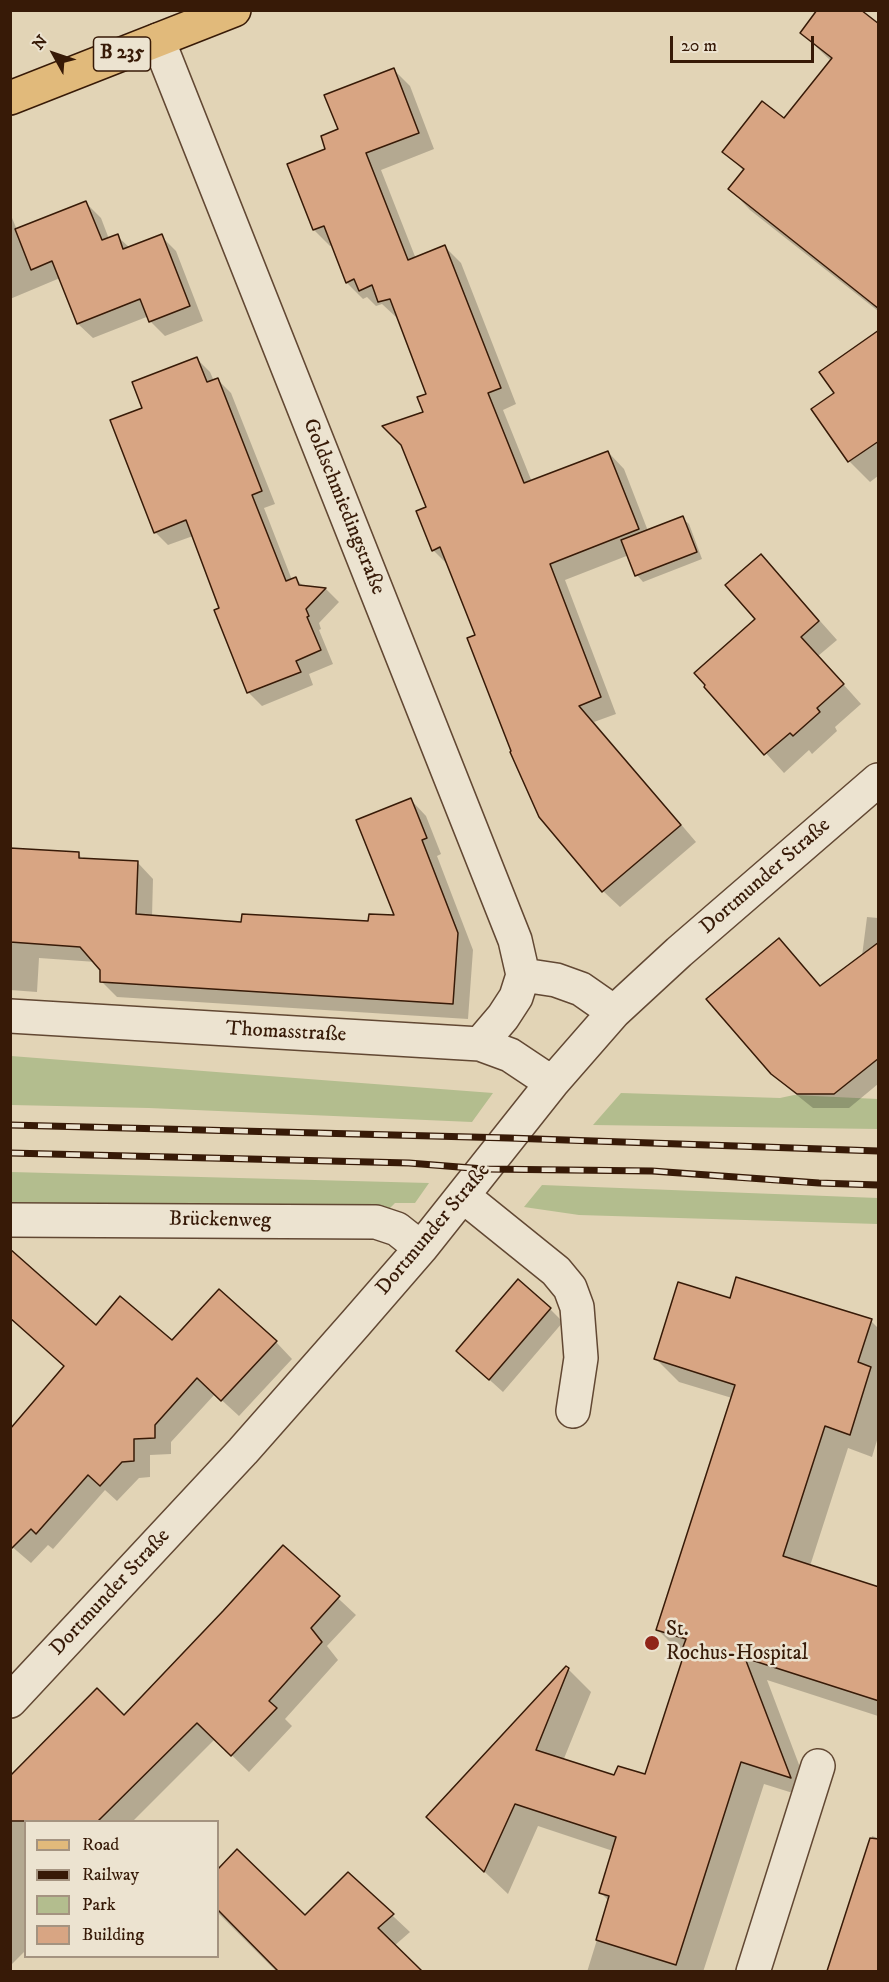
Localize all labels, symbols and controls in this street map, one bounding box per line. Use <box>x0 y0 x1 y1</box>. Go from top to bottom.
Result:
north arrow <box>24 24 84 84</box>
scale bar <box>673 24 817 62</box>
text: N <box>28 31 52 54</box>
text: 20 m <box>681 35 717 57</box>
road number: B 235 <box>94 37 150 71</box>
street label: Goldschmiedingstraße <box>296 415 390 599</box>
street label: Dortmunder Straße <box>696 814 836 940</box>
street label: Thomasstraße <box>225 1017 347 1049</box>
street label: Dortmunder Straße <box>372 1159 496 1301</box>
street label: Brückenweg <box>169 1208 271 1234</box>
street label: Dortmunder Straße <box>46 1524 176 1662</box>
place label: St. Rochus-Hospital <box>666 1618 808 1668</box>
marker: St. Rochus-Hospital <box>643 1634 661 1652</box>
legend <box>24 1820 219 1958</box>
text: Road <box>82 1834 119 1856</box>
text: Railway <box>82 1864 139 1886</box>
text: Park <box>82 1894 116 1916</box>
text: Building <box>82 1924 144 1946</box>

